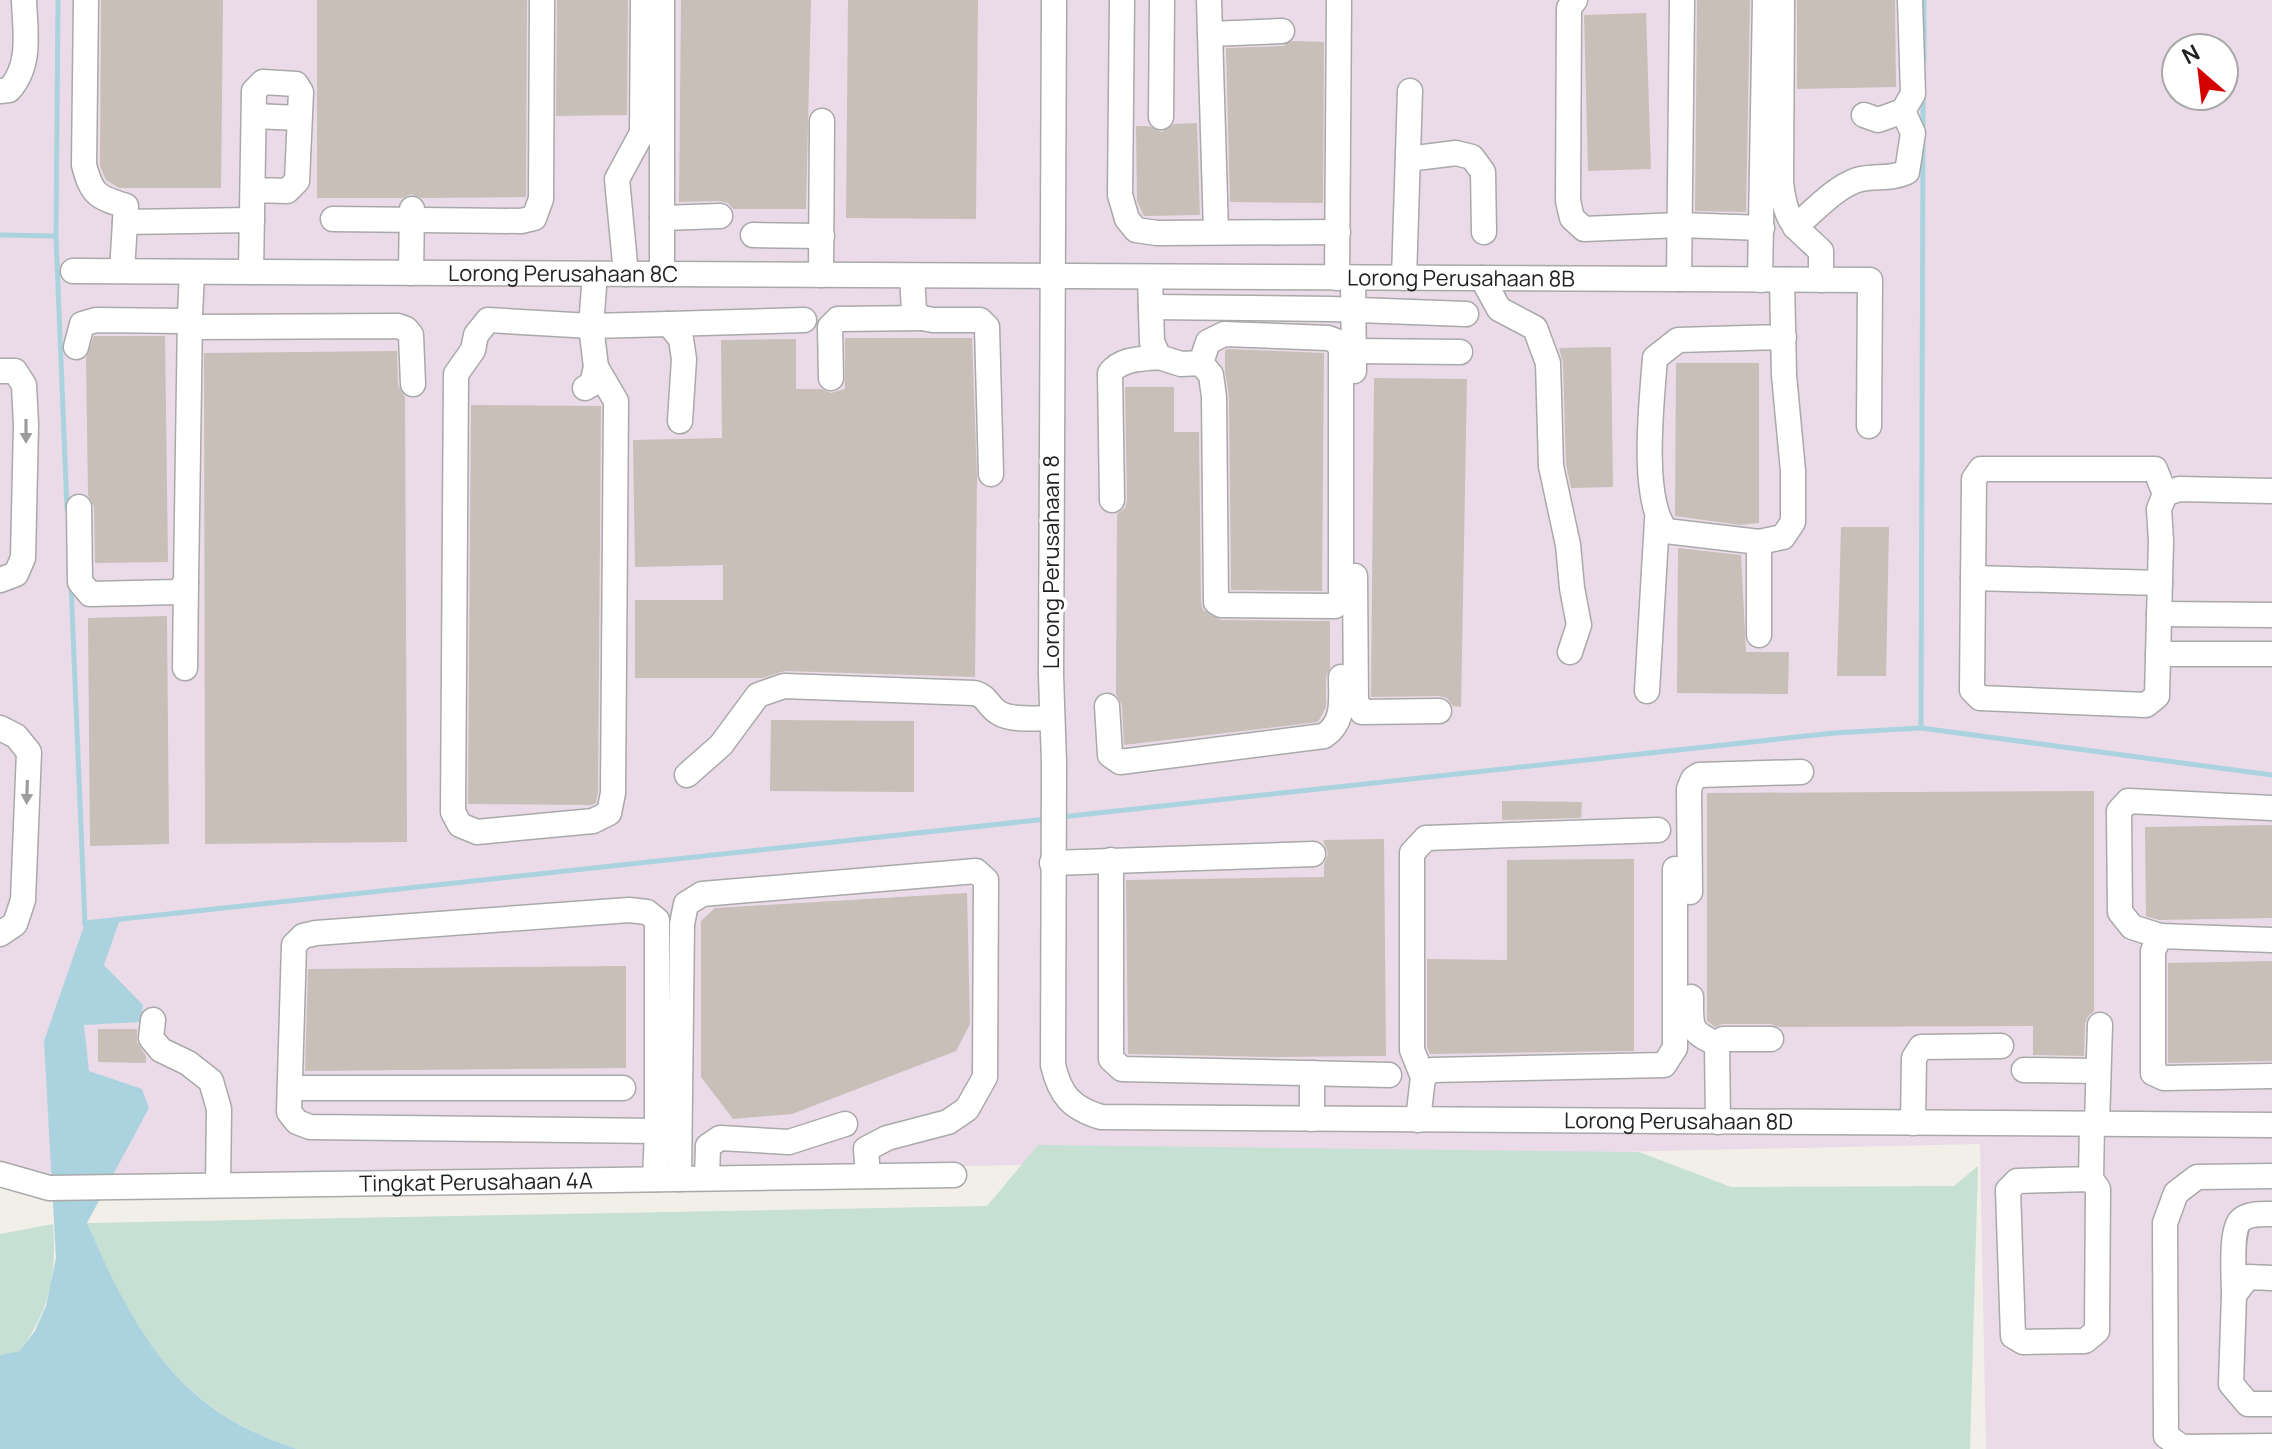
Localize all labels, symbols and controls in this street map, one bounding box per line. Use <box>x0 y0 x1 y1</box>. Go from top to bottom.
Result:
north arrow <box>2160 32 2240 112</box>
text: N <box>2177 37 2205 71</box>
street label: Lorong Perusahaan 8C <box>448 258 678 289</box>
street label: Lorong Perusahaan 8B <box>1347 262 1575 294</box>
one-way arrow <box>20 419 32 444</box>
street label: Lorong Perusahaan 8 <box>1036 455 1066 669</box>
one-way arrow <box>21 780 34 805</box>
street label: Lorong Perusahaan 8D <box>1564 1105 1793 1137</box>
street label: Tingkat Perusahaan 4A <box>359 1165 593 1199</box>

